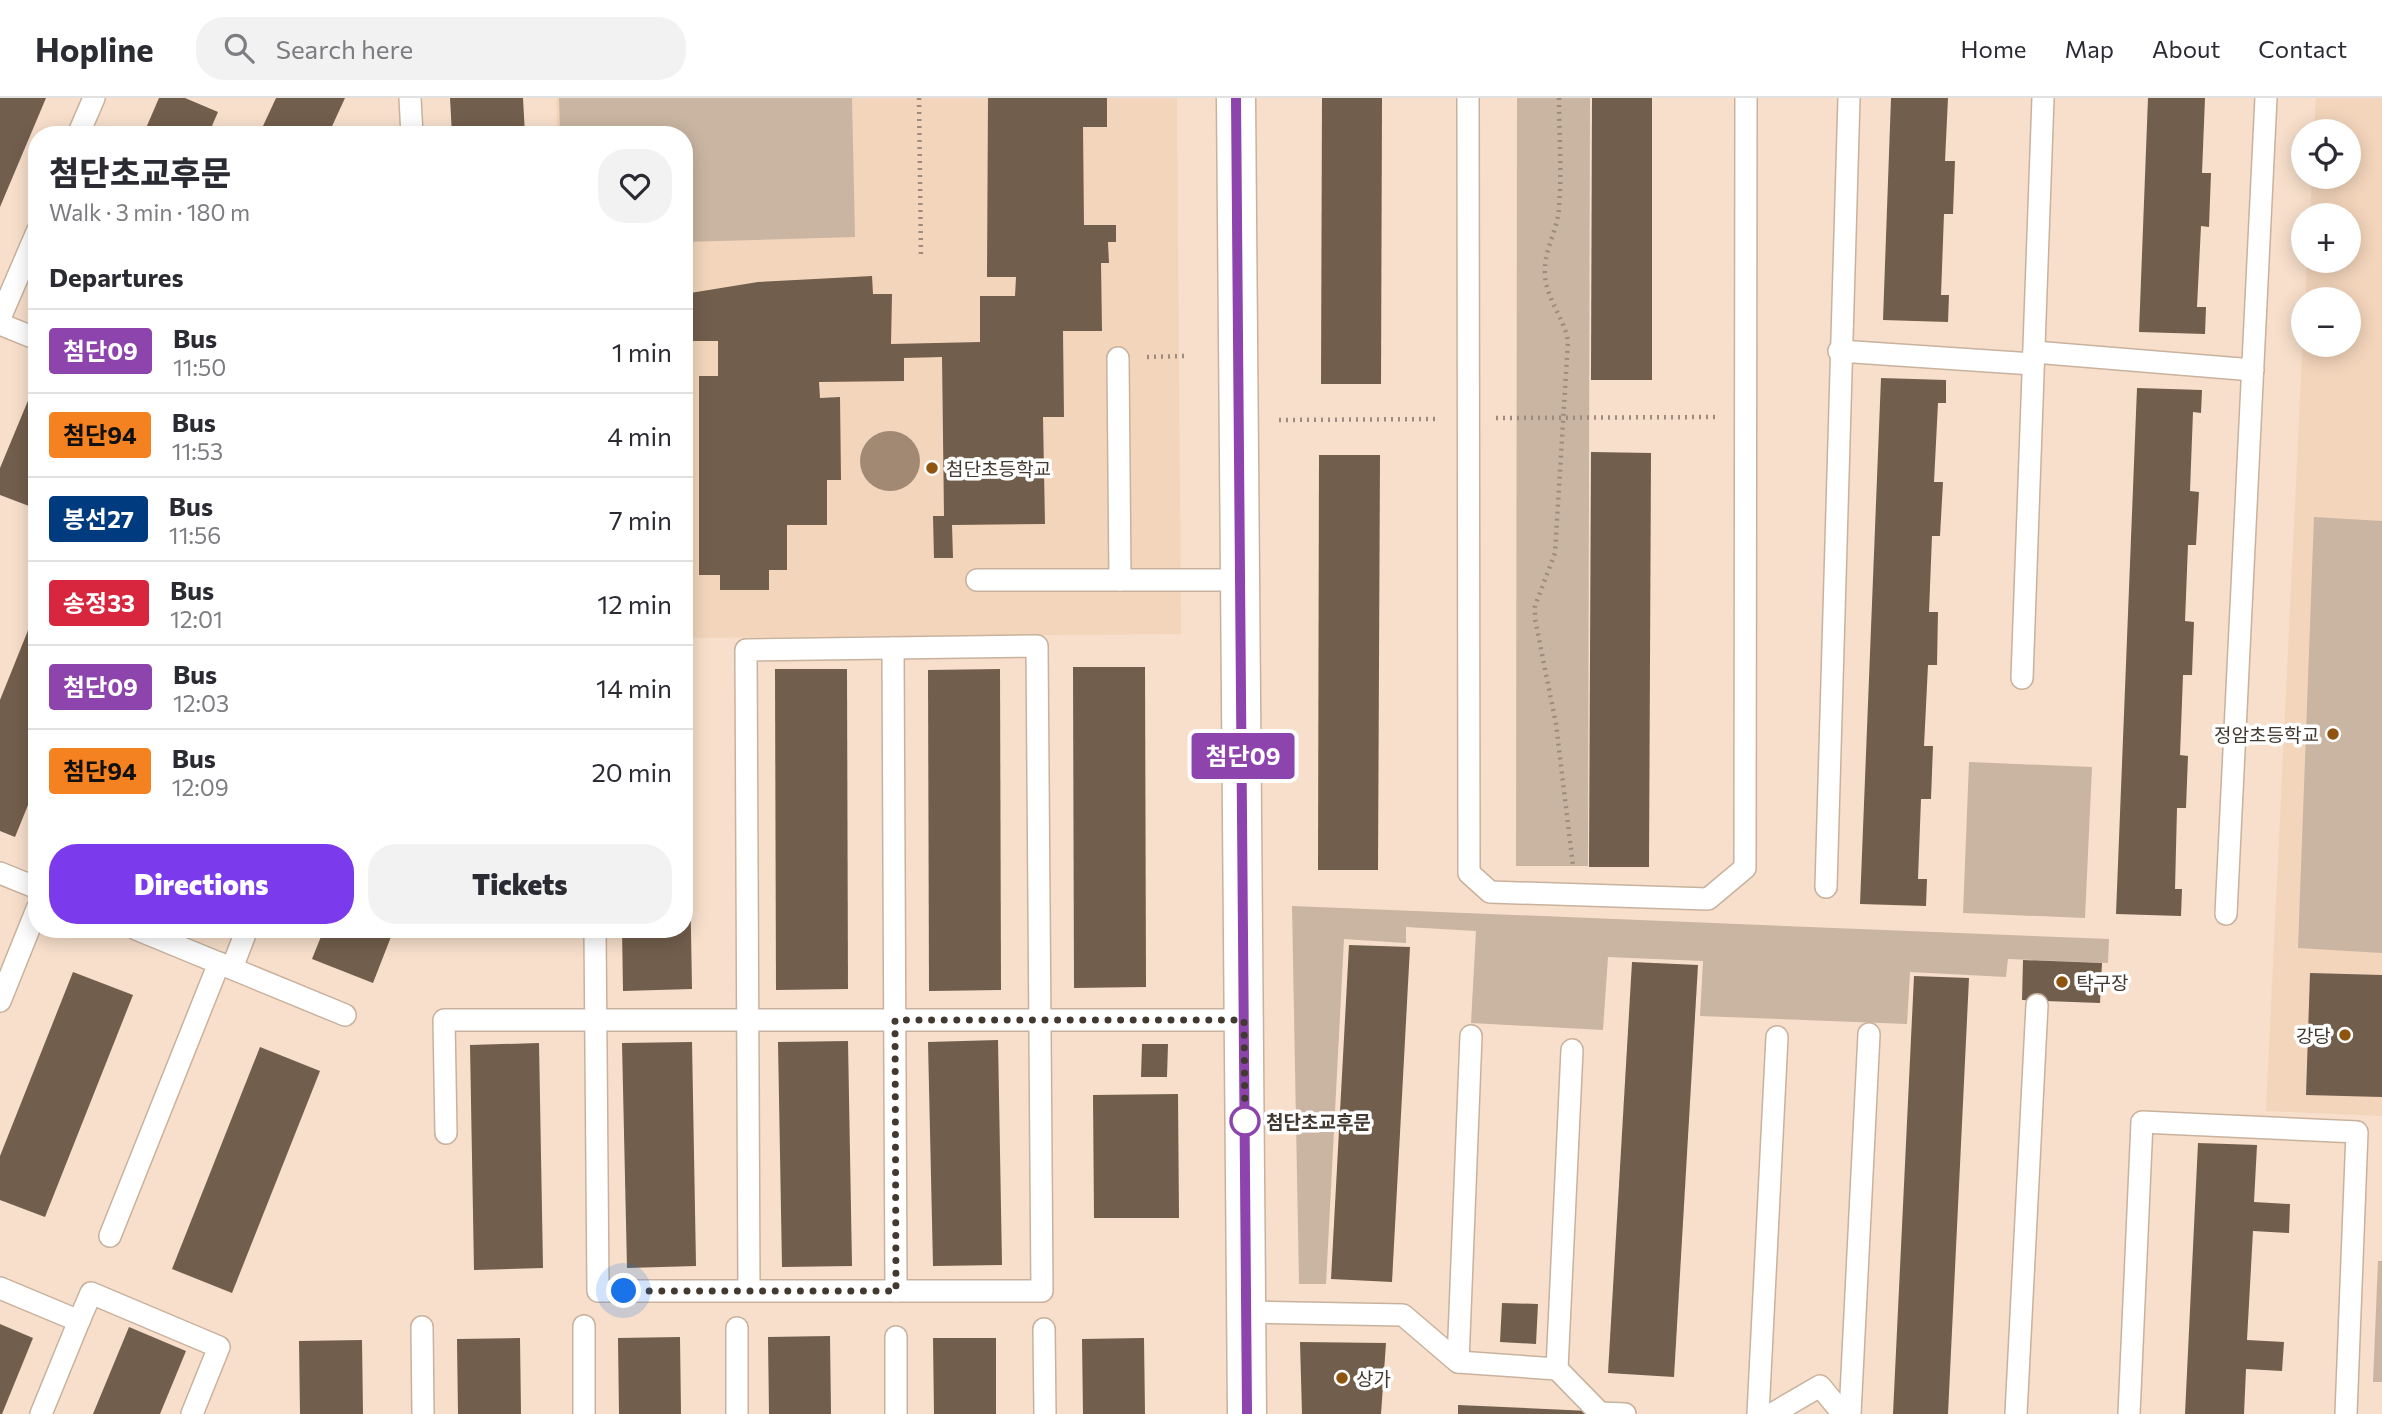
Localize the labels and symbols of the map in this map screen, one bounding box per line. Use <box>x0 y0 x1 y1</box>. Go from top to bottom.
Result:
place label: 첨단초등학교 <box>946 457 1051 480</box>
marker: 첨단초등학교 <box>924 460 940 476</box>
place label: 정암초등학교 <box>2214 723 2319 746</box>
marker: 정암초등학교 <box>2325 726 2341 742</box>
line badge: 첨단09 <box>1194 733 1292 779</box>
place label: 탁구장 <box>2076 971 2128 994</box>
marker: 탁구장 <box>2054 974 2070 990</box>
place label: 강당 <box>2296 1024 2331 1047</box>
marker: 강당 <box>2337 1027 2353 1043</box>
marker: 첨단초교후문 <box>1230 1106 1260 1136</box>
place label: 첨단초교후문 <box>1266 1110 1371 1133</box>
your location <box>606 1273 641 1308</box>
place label: 상가 <box>1356 1367 1391 1390</box>
marker: 상가 <box>1334 1370 1350 1386</box>

